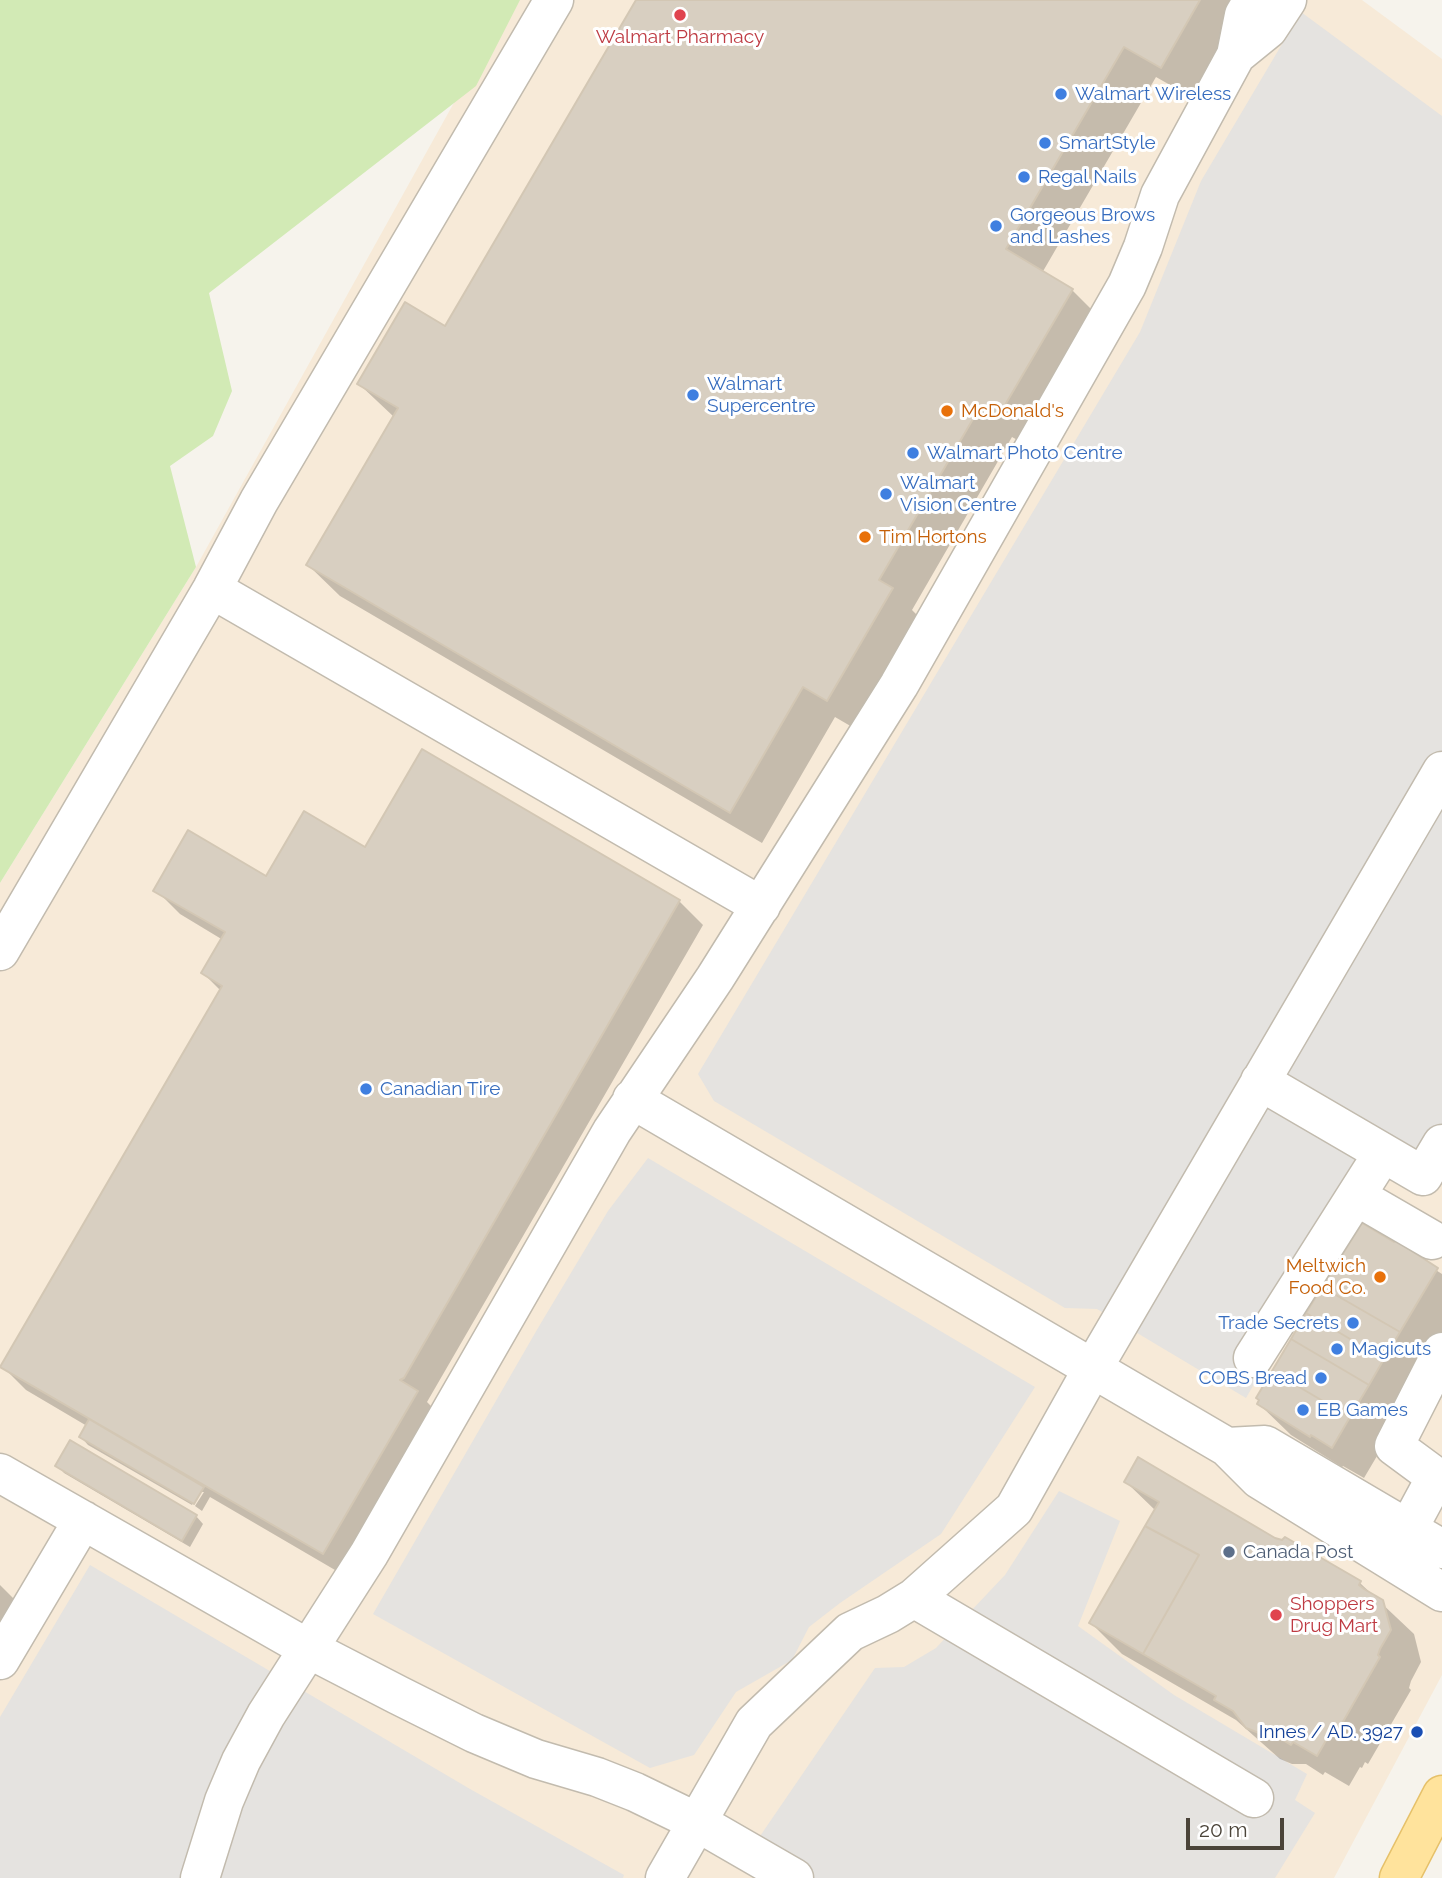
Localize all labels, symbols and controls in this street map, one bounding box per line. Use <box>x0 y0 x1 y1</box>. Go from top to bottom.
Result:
marker: Walmart Pharmacy <box>672 7 688 23</box>
place label: Walmart Pharmacy <box>596 26 764 48</box>
place label: Walmart Wireless <box>1075 83 1231 105</box>
marker: Walmart Wireless <box>1053 86 1069 102</box>
place label: SmartStyle <box>1059 132 1156 154</box>
marker: SmartStyle <box>1037 135 1053 151</box>
place label: Regal Nails <box>1038 166 1137 188</box>
marker: Regal Nails <box>1016 169 1032 185</box>
place label: Gorgeous Brows and Lashes <box>1010 204 1155 248</box>
marker: Gorgeous Brows and Lashes <box>988 218 1004 234</box>
place label: Walmart Supercentre <box>707 373 815 417</box>
marker: Walmart Supercentre <box>685 387 701 403</box>
place label: McDonald's <box>961 400 1064 422</box>
marker: McDonald's <box>939 403 955 419</box>
place label: Walmart Photo Centre <box>927 442 1123 464</box>
marker: Walmart Photo Centre <box>905 445 921 461</box>
place label: Walmart Vision Centre <box>900 472 1017 516</box>
marker: Walmart Vision Centre <box>878 486 894 502</box>
place label: Tim Hortons <box>879 526 987 548</box>
marker: Tim Hortons <box>857 529 873 545</box>
place label: Canadian Tire <box>380 1078 500 1100</box>
marker: Canadian Tire <box>358 1081 374 1097</box>
place label: Meltwich Food Co. <box>1286 1255 1366 1299</box>
marker: Meltwich Food Co. <box>1372 1269 1388 1285</box>
place label: Trade Secrets <box>1218 1312 1339 1334</box>
marker: Trade Secrets <box>1345 1315 1361 1331</box>
place label: Magicuts <box>1351 1338 1431 1360</box>
marker: Magicuts <box>1329 1341 1345 1357</box>
place label: COBS Bread <box>1198 1367 1307 1389</box>
marker: COBS Bread <box>1313 1370 1329 1386</box>
place label: EB Games <box>1317 1399 1408 1421</box>
marker: EB Games <box>1295 1402 1311 1418</box>
place label: Canada Post <box>1243 1541 1353 1563</box>
marker: Canada Post <box>1221 1544 1237 1560</box>
place label: Shoppers Drug Mart <box>1290 1593 1378 1637</box>
marker: Shoppers Drug Mart <box>1268 1607 1284 1623</box>
place label: Innes / AD. 3927 <box>1259 1721 1403 1743</box>
marker: Innes / AD. 3927 <box>1409 1724 1425 1740</box>
scale bar <box>1190 1804 1288 1848</box>
text: 20 m <box>1199 1817 1247 1842</box>

